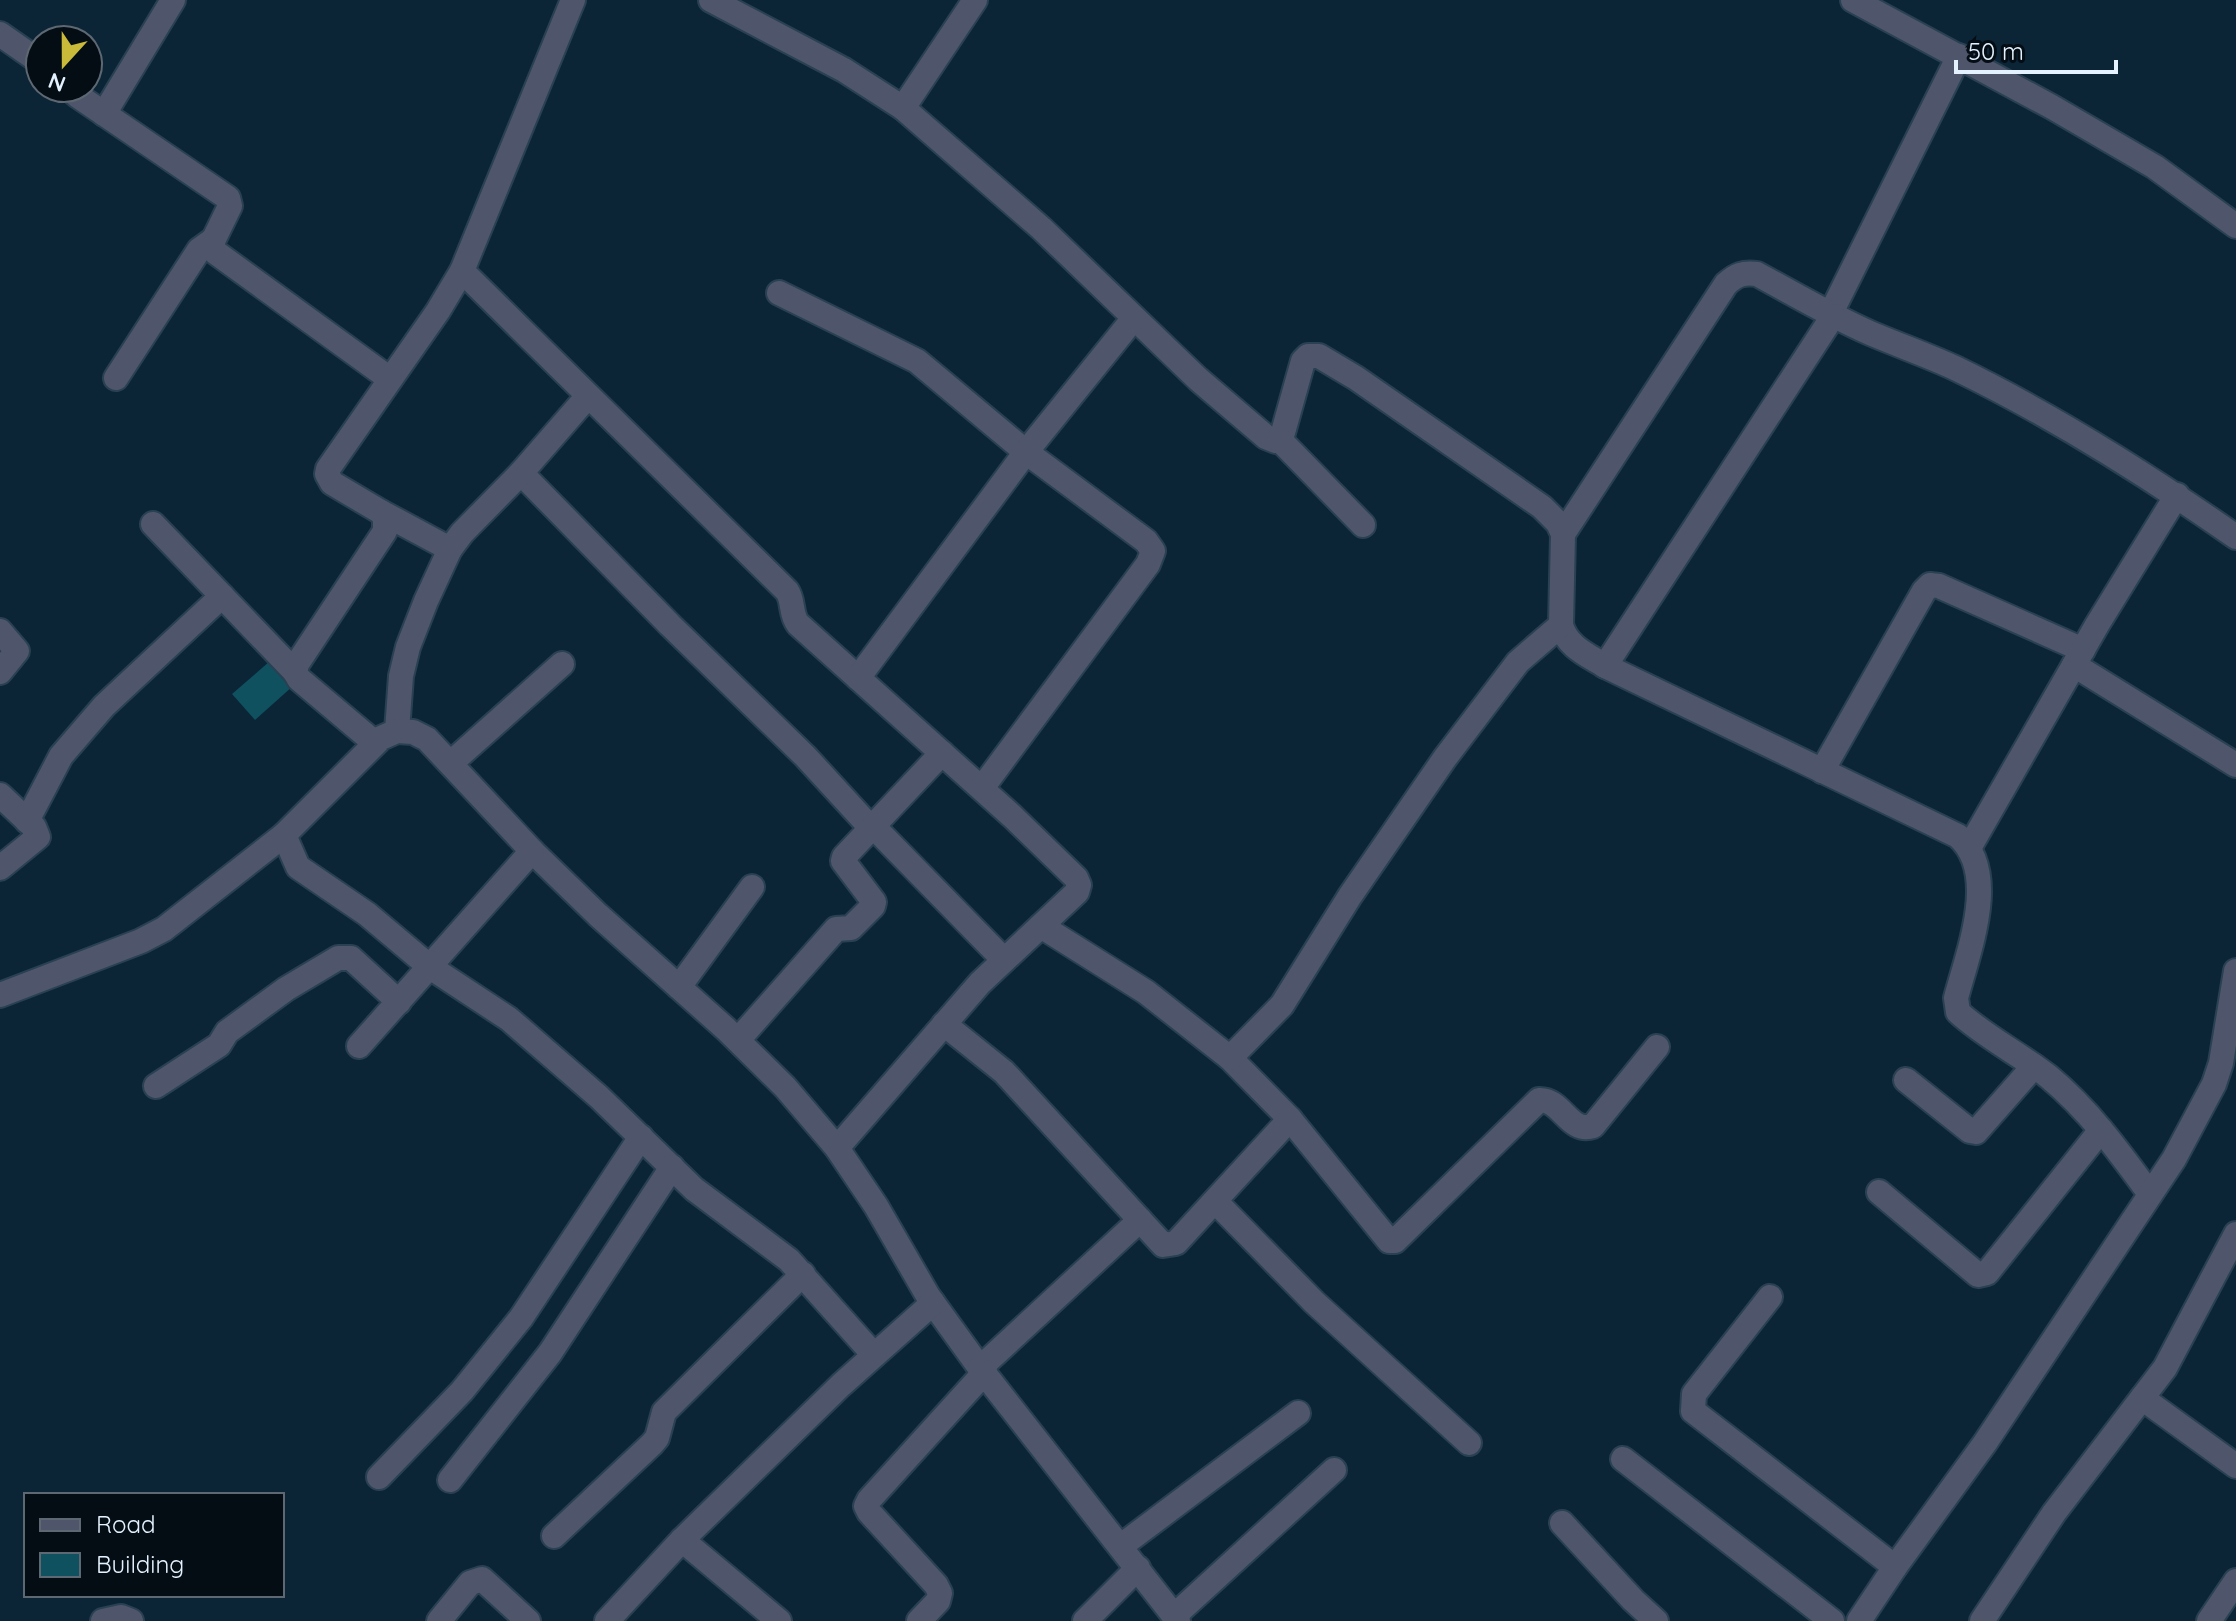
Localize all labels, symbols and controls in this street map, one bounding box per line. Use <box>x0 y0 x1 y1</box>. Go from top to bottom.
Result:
north arrow <box>24 24 104 104</box>
scale bar <box>1956 24 2116 74</box>
text: 50 m <box>1968 36 2024 66</box>
text: N <box>44 67 69 99</box>
legend <box>24 1493 284 1597</box>
text: Road <box>96 1509 156 1539</box>
text: Building <box>96 1549 184 1579</box>

